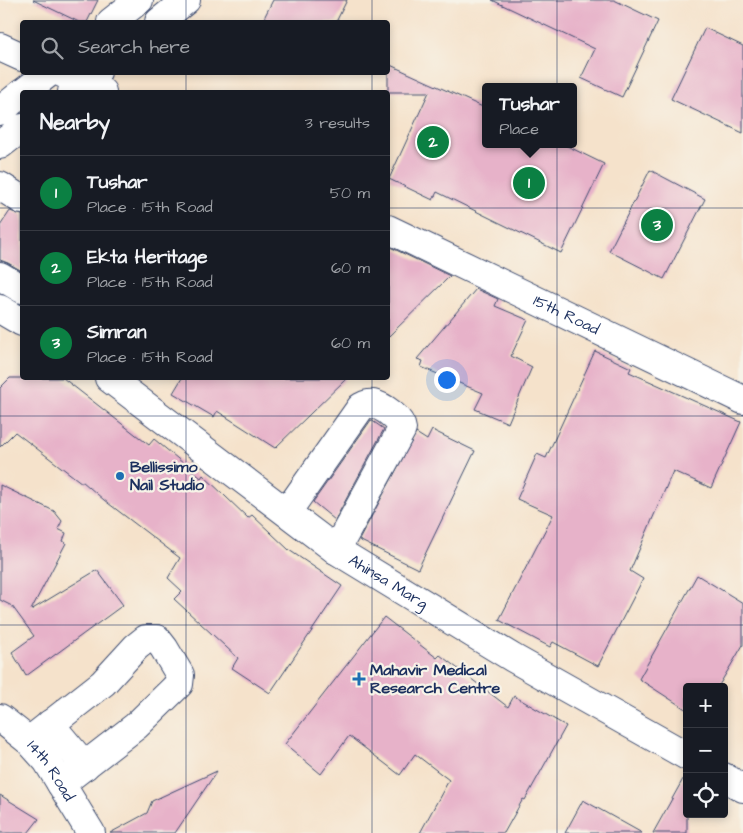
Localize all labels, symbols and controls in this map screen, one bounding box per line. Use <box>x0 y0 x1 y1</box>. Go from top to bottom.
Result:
search box <box>20 20 390 75</box>
icon: search <box>38 34 66 62</box>
text: Search here <box>78 34 190 61</box>
popup <box>482 83 577 148</box>
text: Tushar <box>499 91 560 118</box>
text: Nearby <box>40 108 110 137</box>
text: 3 results <box>305 112 370 134</box>
text: Place <box>499 118 539 140</box>
pin: 2 <box>417 123 449 161</box>
pin: 1 <box>513 164 545 202</box>
text: Tushar <box>87 169 148 196</box>
text: 1 <box>55 182 57 204</box>
text: 50 m <box>330 182 370 204</box>
text: Place · 15th Road <box>87 196 213 218</box>
pin: 3 <box>641 206 673 244</box>
text: Ekta Heritage <box>87 244 207 271</box>
text: 2 <box>51 257 61 279</box>
text: 60 m <box>331 257 370 279</box>
text: Place · 15th Road <box>87 271 213 293</box>
street label: 15th Road <box>530 290 603 340</box>
text: Simran <box>87 319 147 346</box>
text: 3 <box>52 332 60 354</box>
text: 60 m <box>331 332 370 354</box>
text: Place · 15th Road <box>87 346 213 368</box>
your location <box>434 367 460 393</box>
place label: Bellissimo Nail Studio <box>130 456 205 496</box>
marker: Bellissimo Nail Studio <box>114 470 126 482</box>
street label: Ahinsa Marg <box>344 549 432 615</box>
place label: Mahavir Medical Research Centre <box>370 659 500 699</box>
marker: Mahavir Medical Research Centre <box>352 672 366 686</box>
map controls <box>683 683 728 818</box>
button: + <box>683 683 728 728</box>
button: − <box>683 728 728 773</box>
street label: 14th Road <box>22 735 80 805</box>
button: locate <box>683 773 728 818</box>

